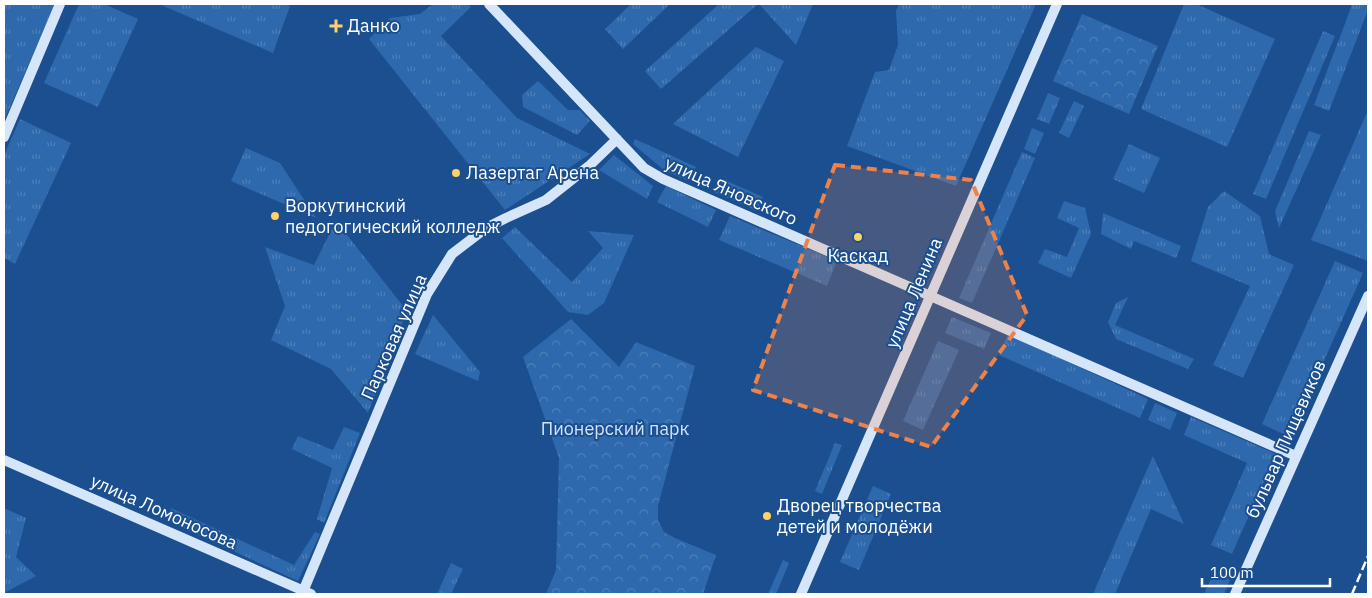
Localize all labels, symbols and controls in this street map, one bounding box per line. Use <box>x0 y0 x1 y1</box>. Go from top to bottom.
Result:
place label: Данко <box>347 14 400 37</box>
marker: Данко <box>329 19 343 33</box>
street label: улица Яновского <box>661 151 801 230</box>
place label: Лазертаг Арена <box>466 161 599 184</box>
marker: Лазертаг Арена <box>450 167 462 179</box>
place label: Воркутинский педогогический колледж <box>285 194 501 238</box>
marker: Воркутинский педогогический колледж <box>269 210 281 222</box>
marker: Каскад <box>852 231 864 243</box>
street label: улица Ленина <box>880 234 947 351</box>
place label: Каскад <box>828 244 889 267</box>
street label: Парковая улица <box>355 270 432 403</box>
street label: бульвар Пищевиков <box>1240 356 1331 521</box>
park label: Пионерский парк <box>541 417 689 440</box>
street label: улица Ломоносова <box>87 469 242 554</box>
place label: Дворец творчества детей и молодёжи <box>777 494 942 538</box>
marker: Дворец творчества детей и молодёжи <box>761 510 773 522</box>
scale bar <box>1202 556 1330 588</box>
text: 100 m <box>1210 563 1254 582</box>

